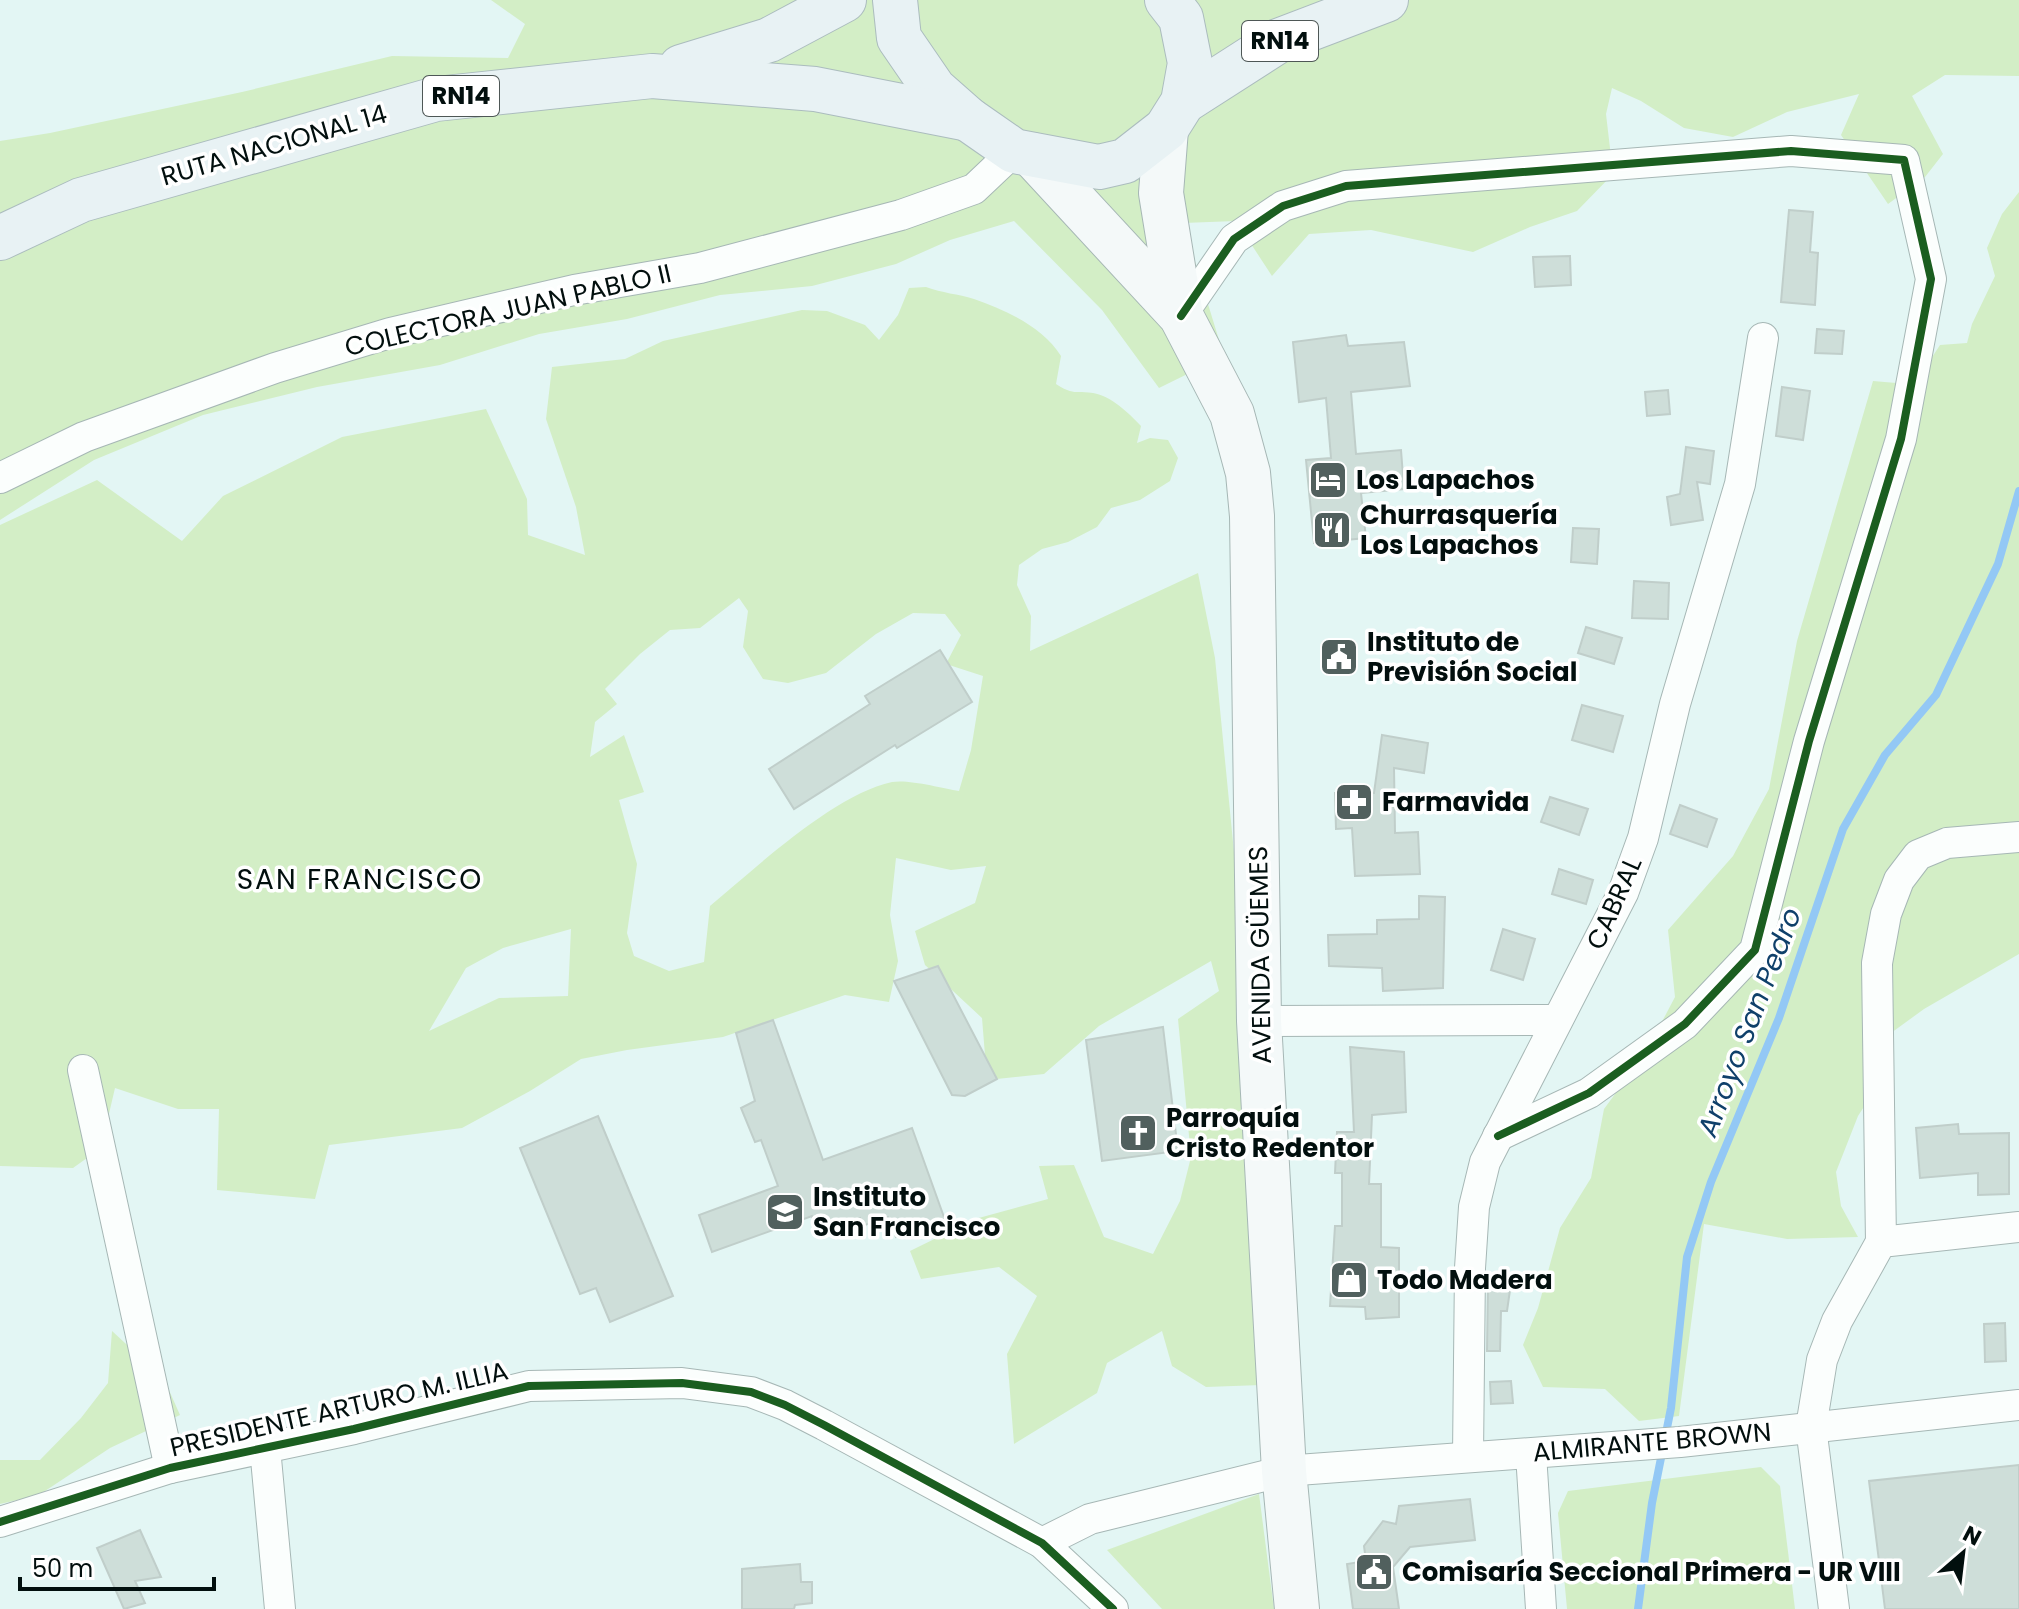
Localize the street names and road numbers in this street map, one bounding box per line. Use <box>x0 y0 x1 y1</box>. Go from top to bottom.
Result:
road number: RN14 <box>1242 21 1318 61</box>
road number: RN14 <box>423 76 499 116</box>
street label: RUTA NACIONAL 14 <box>157 96 391 194</box>
street label: COLECTORA JUAN PABLO II <box>341 255 675 365</box>
street label: AVENIDA GÜEMES <box>1240 846 1280 1064</box>
street label: CABRAL <box>1578 851 1650 955</box>
street label: PRESIDENTE ARTURO M. ILLIA <box>166 1353 512 1465</box>
street label: ALMIRANTE BROWN <box>1531 1414 1773 1470</box>

